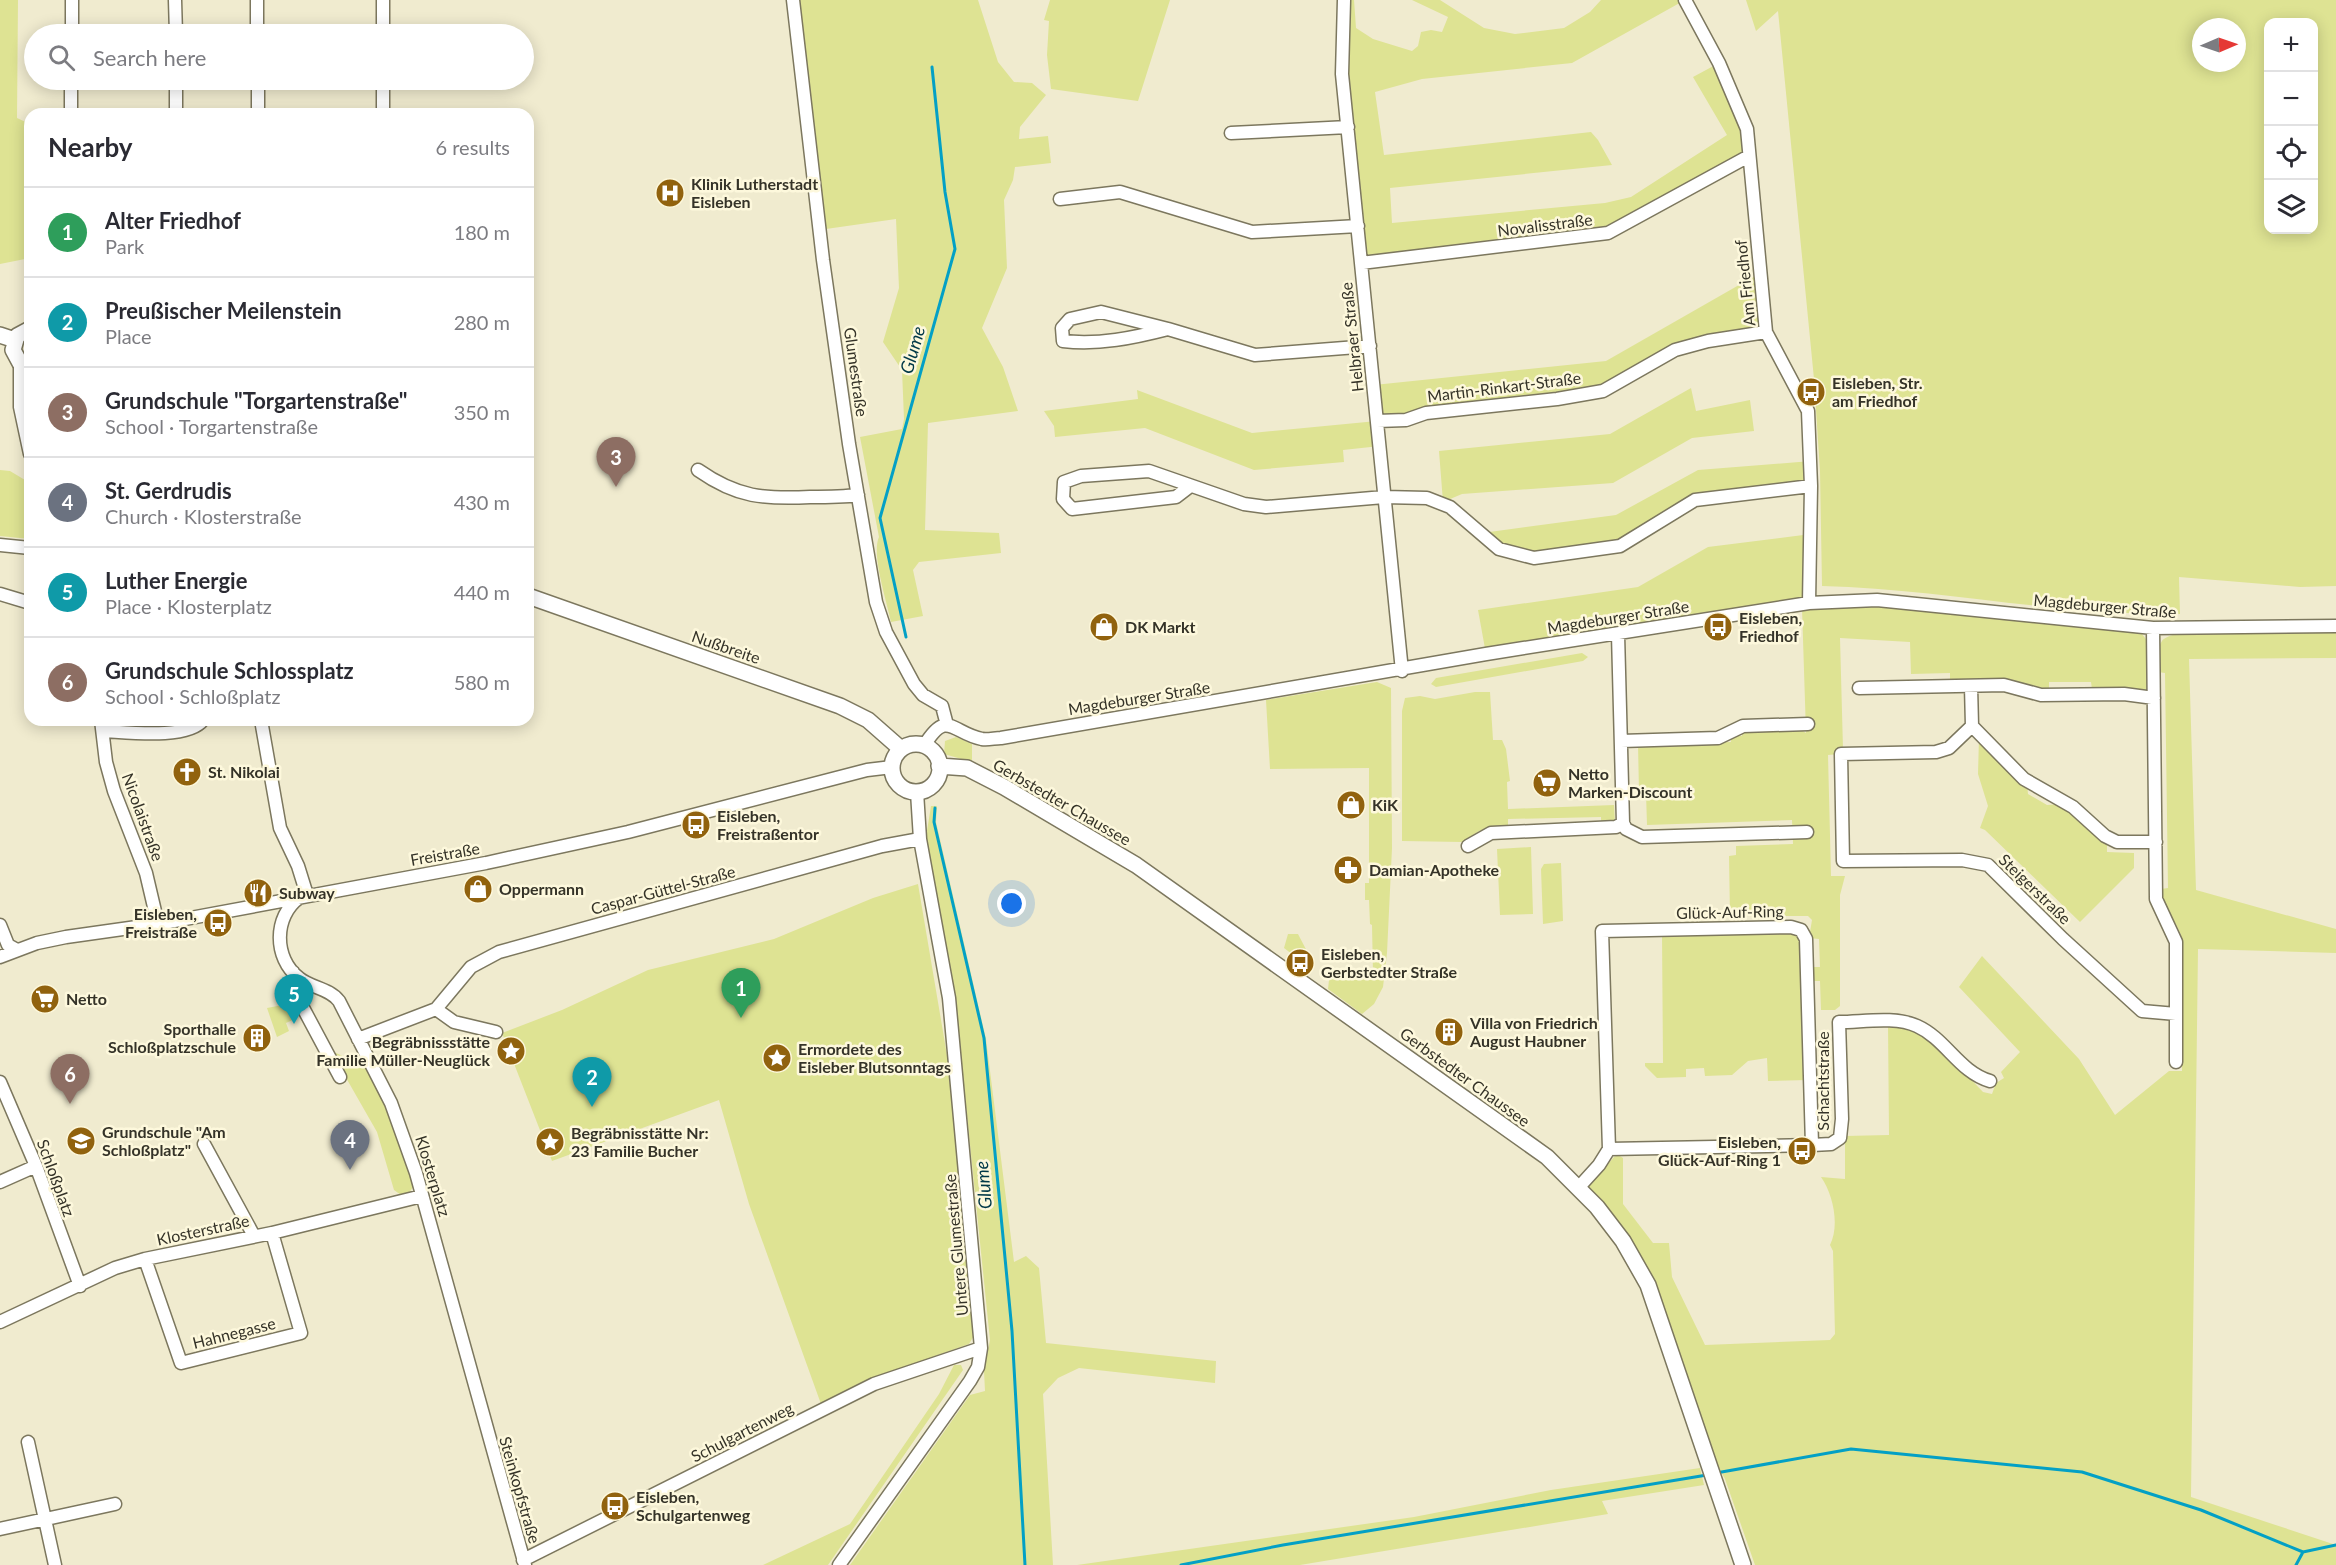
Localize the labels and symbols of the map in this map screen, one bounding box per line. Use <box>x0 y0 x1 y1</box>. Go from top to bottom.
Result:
north arrow <box>2192 18 2246 72</box>
place label: Klinik Lutherstadt Eisleben <box>691 174 818 211</box>
hospital icon: Klinik Lutherstadt Eisleben <box>654 177 686 209</box>
street label: Novalisstraße <box>1496 209 1593 240</box>
street label: Am Friedhof <box>1730 238 1758 327</box>
street label: Helbraer Straße <box>1336 281 1367 393</box>
water label: Glume <box>895 323 929 376</box>
street label: Glumestraße <box>841 326 872 418</box>
street label: Martin-Rinkart-Straße <box>1426 368 1582 405</box>
place label: Eisleben, Str. am Friedhof <box>1832 373 1923 410</box>
bus stop icon: Eisleben, Str. am Friedhof <box>1795 376 1827 408</box>
pin: 3 <box>596 438 636 487</box>
street label: Magdeburger Straße <box>2033 590 2177 621</box>
street label: Magdeburger Straße <box>1546 596 1690 637</box>
place label: Eisleben, Friedhof <box>1739 608 1802 645</box>
shop icon: DK Markt <box>1088 611 1120 643</box>
bus stop icon: Eisleben, Friedhof <box>1702 611 1734 643</box>
place label: DK Markt <box>1125 617 1196 636</box>
street label: Nußbreite <box>689 626 763 667</box>
street label: Magdeburger Straße <box>1067 677 1211 718</box>
street label: Gerbstedter Chaussee <box>990 754 1134 849</box>
church icon: St. Nikolai <box>171 756 203 788</box>
place label: St. Nikolai <box>208 762 280 781</box>
place label: Netto Marken-Discount <box>1568 764 1692 801</box>
supermarket icon: Netto Marken-Discount <box>1531 767 1563 799</box>
street label: Nicolaistraße <box>119 770 168 863</box>
shop icon: KiK <box>1335 789 1367 821</box>
place label: KiK <box>1372 795 1399 814</box>
place label: Eisleben, Freistraßentor <box>717 806 819 843</box>
bus stop icon: Eisleben, Freistraßentor <box>680 809 712 841</box>
street label: Freistraße <box>409 838 481 869</box>
street label: Steigerstraße <box>1995 850 2075 928</box>
pharmacy icon: Damian-Apotheke <box>1332 854 1364 886</box>
place label: Damian-Apotheke <box>1369 860 1500 879</box>
street label: Caspar-Güttel-Straße <box>589 861 737 918</box>
shop icon: Oppermann <box>462 873 494 905</box>
restaurant icon: Subway <box>242 877 274 909</box>
place label: Oppermann <box>499 879 584 898</box>
place label: Subway <box>279 883 335 902</box>
your location <box>997 889 1026 918</box>
street label: Glück-Auf-Ring <box>1676 901 1784 922</box>
place label: Eisleben, Freistraße <box>125 904 197 941</box>
bus stop icon: Eisleben, Freistraße <box>202 907 234 939</box>
place label: Eisleben, Gerbstedter Straße <box>1321 944 1458 981</box>
bus stop icon: Eisleben, Gerbstedter Straße <box>1284 947 1316 979</box>
pin: 1 <box>722 968 760 1018</box>
pin: 5 <box>274 974 314 1024</box>
supermarket icon: Netto <box>29 983 61 1015</box>
place label: Netto <box>66 989 107 1008</box>
place label: Villa von Friedrich August Haubner <box>1469 1013 1598 1050</box>
building icon: Villa von Friedrich August Haubner <box>1433 1016 1465 1048</box>
place label: Sporthalle Schloßplatzschule <box>108 1019 236 1056</box>
building icon: Sporthalle Schloßplatzschule <box>241 1022 273 1054</box>
street label: Gerbstedter Chaussee <box>1397 1023 1534 1130</box>
street label: Schachtstraße <box>1813 1031 1832 1131</box>
place label: Begräbnissstätte Familie Müller-Neuglück <box>316 1032 490 1069</box>
place icon: Begräbnissstätte Familie Müller-Neuglück <box>495 1035 527 1067</box>
place label: Ermordete des Eisleber Blutsonntags <box>798 1039 951 1076</box>
place icon: Ermordete des Eisleber Blutsonntags <box>761 1042 793 1074</box>
pin: 6 <box>50 1054 90 1104</box>
pin: 2 <box>572 1058 612 1107</box>
pin: 4 <box>330 1120 370 1170</box>
place label: Grundschule "Am Schloßplatz" <box>102 1122 226 1159</box>
place label: Begräbnisstätte Nr: 23 Familie Bucher <box>571 1123 709 1160</box>
school or university icon: Grundschule "Am Schloßplatz" <box>65 1125 97 1157</box>
place icon: Begräbnisstätte Nr: 23 Familie Bucher <box>534 1126 566 1158</box>
place label: Eisleben, Glück-Auf-Ring 1 <box>1658 1132 1781 1169</box>
street label: Klosterplatz <box>412 1133 455 1219</box>
bus stop icon: Eisleben, Glück-Auf-Ring 1 <box>1786 1135 1818 1167</box>
street label: Schloßplatz <box>34 1137 79 1219</box>
water label: Glume <box>970 1160 996 1210</box>
street label: Untere Glumestraße <box>940 1173 971 1317</box>
street label: Klosterstraße <box>155 1210 251 1249</box>
street label: Hahnegasse <box>190 1313 277 1352</box>
street label: Schulgartenweg <box>687 1398 796 1465</box>
street label: Steinkopfstraße <box>496 1434 545 1546</box>
place label: Eisleben, Schulgartenweg <box>636 1487 751 1524</box>
bus stop icon: Eisleben, Schulgartenweg <box>599 1490 631 1522</box>

